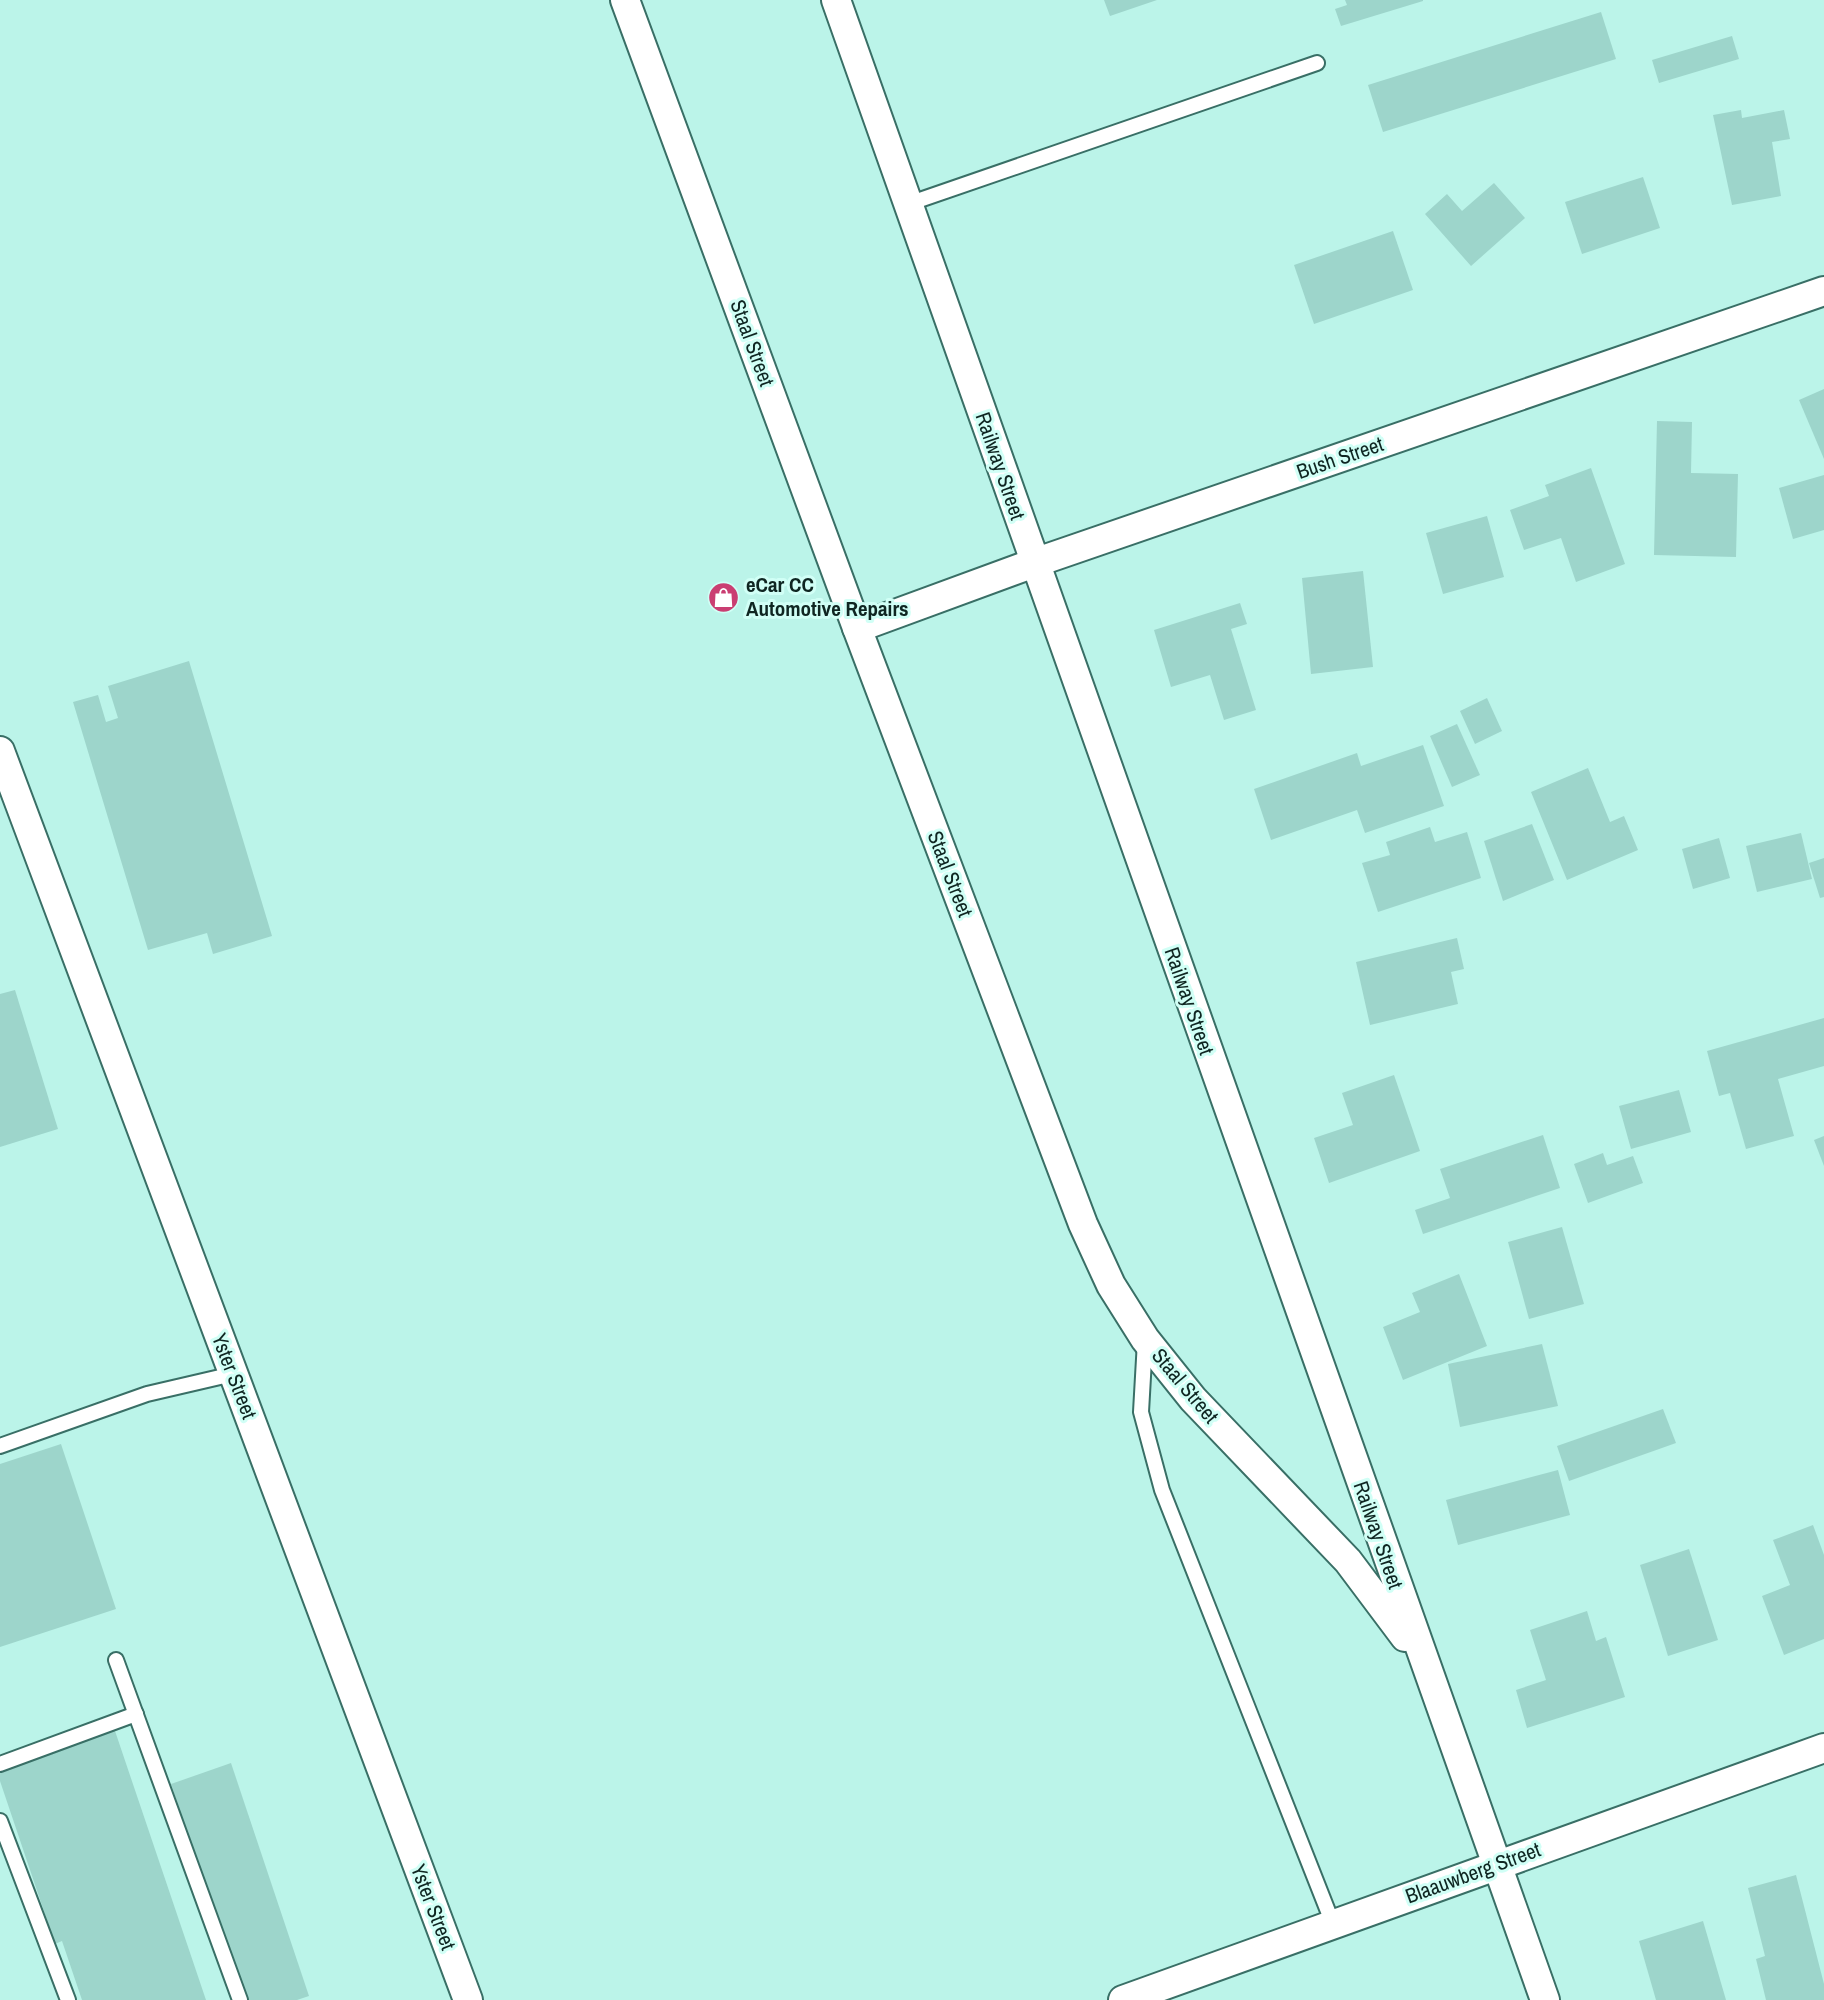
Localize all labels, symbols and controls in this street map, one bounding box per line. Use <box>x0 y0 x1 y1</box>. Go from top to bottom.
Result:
street label: Staal Street <box>723 296 782 390</box>
street label: Railway Street <box>969 408 1032 524</box>
street label: Bush Street <box>1293 429 1387 486</box>
place label: eCar CC Automotive Repairs <box>746 570 909 623</box>
shop icon: eCar CC Automotive Repairs <box>706 580 740 614</box>
street label: Staal Street <box>921 827 980 921</box>
street label: Railway Street <box>1158 943 1221 1059</box>
street label: Yster Street <box>205 1329 264 1423</box>
street label: Staal Street <box>1145 1342 1226 1430</box>
street label: Railway Street <box>1347 1477 1410 1593</box>
street label: Blaauwberg Street <box>1401 1835 1545 1910</box>
street label: Yster Street <box>404 1860 463 1954</box>

